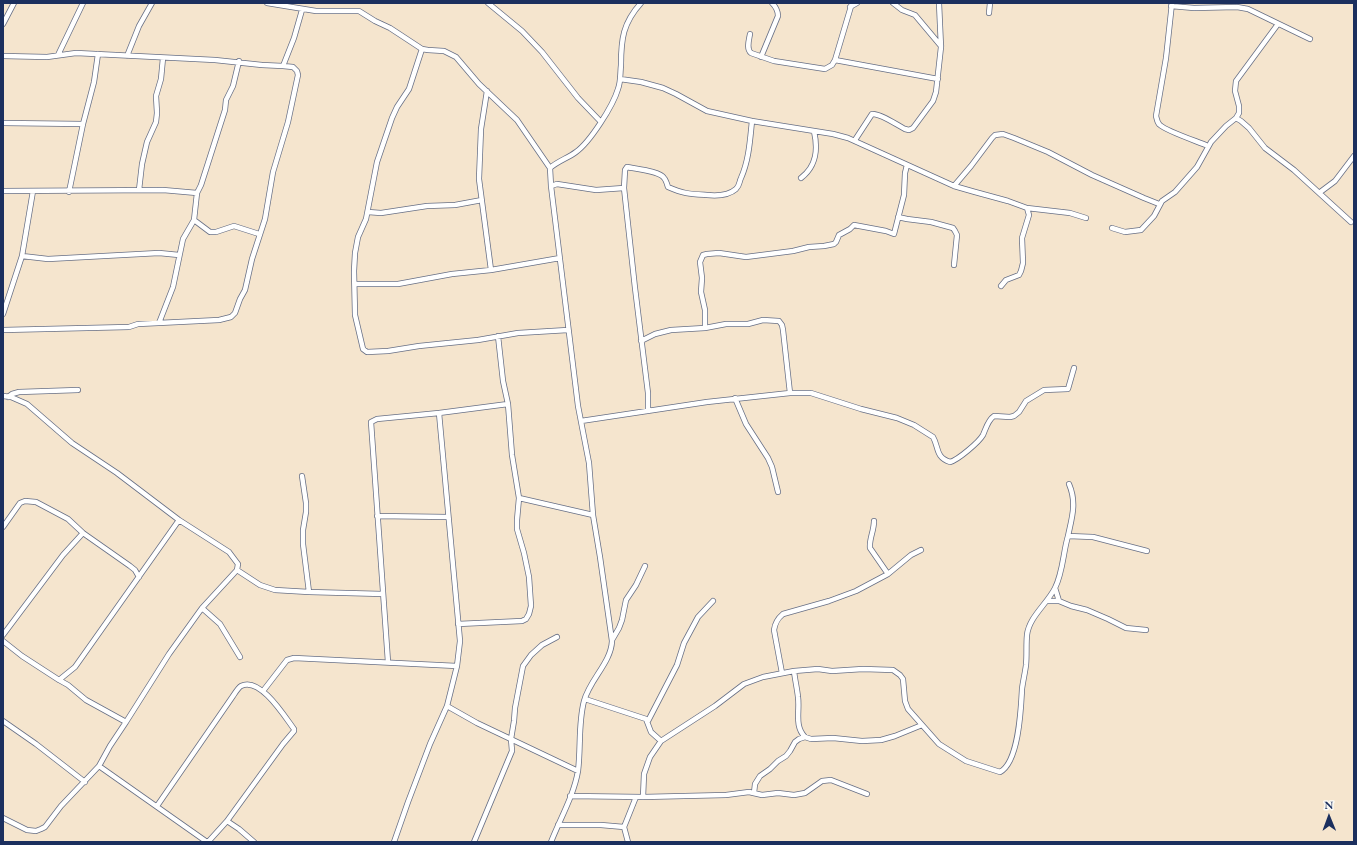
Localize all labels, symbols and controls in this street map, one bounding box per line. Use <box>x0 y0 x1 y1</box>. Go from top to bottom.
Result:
north arrow <box>1309 797 1349 837</box>
text: N <box>1324 798 1333 812</box>

